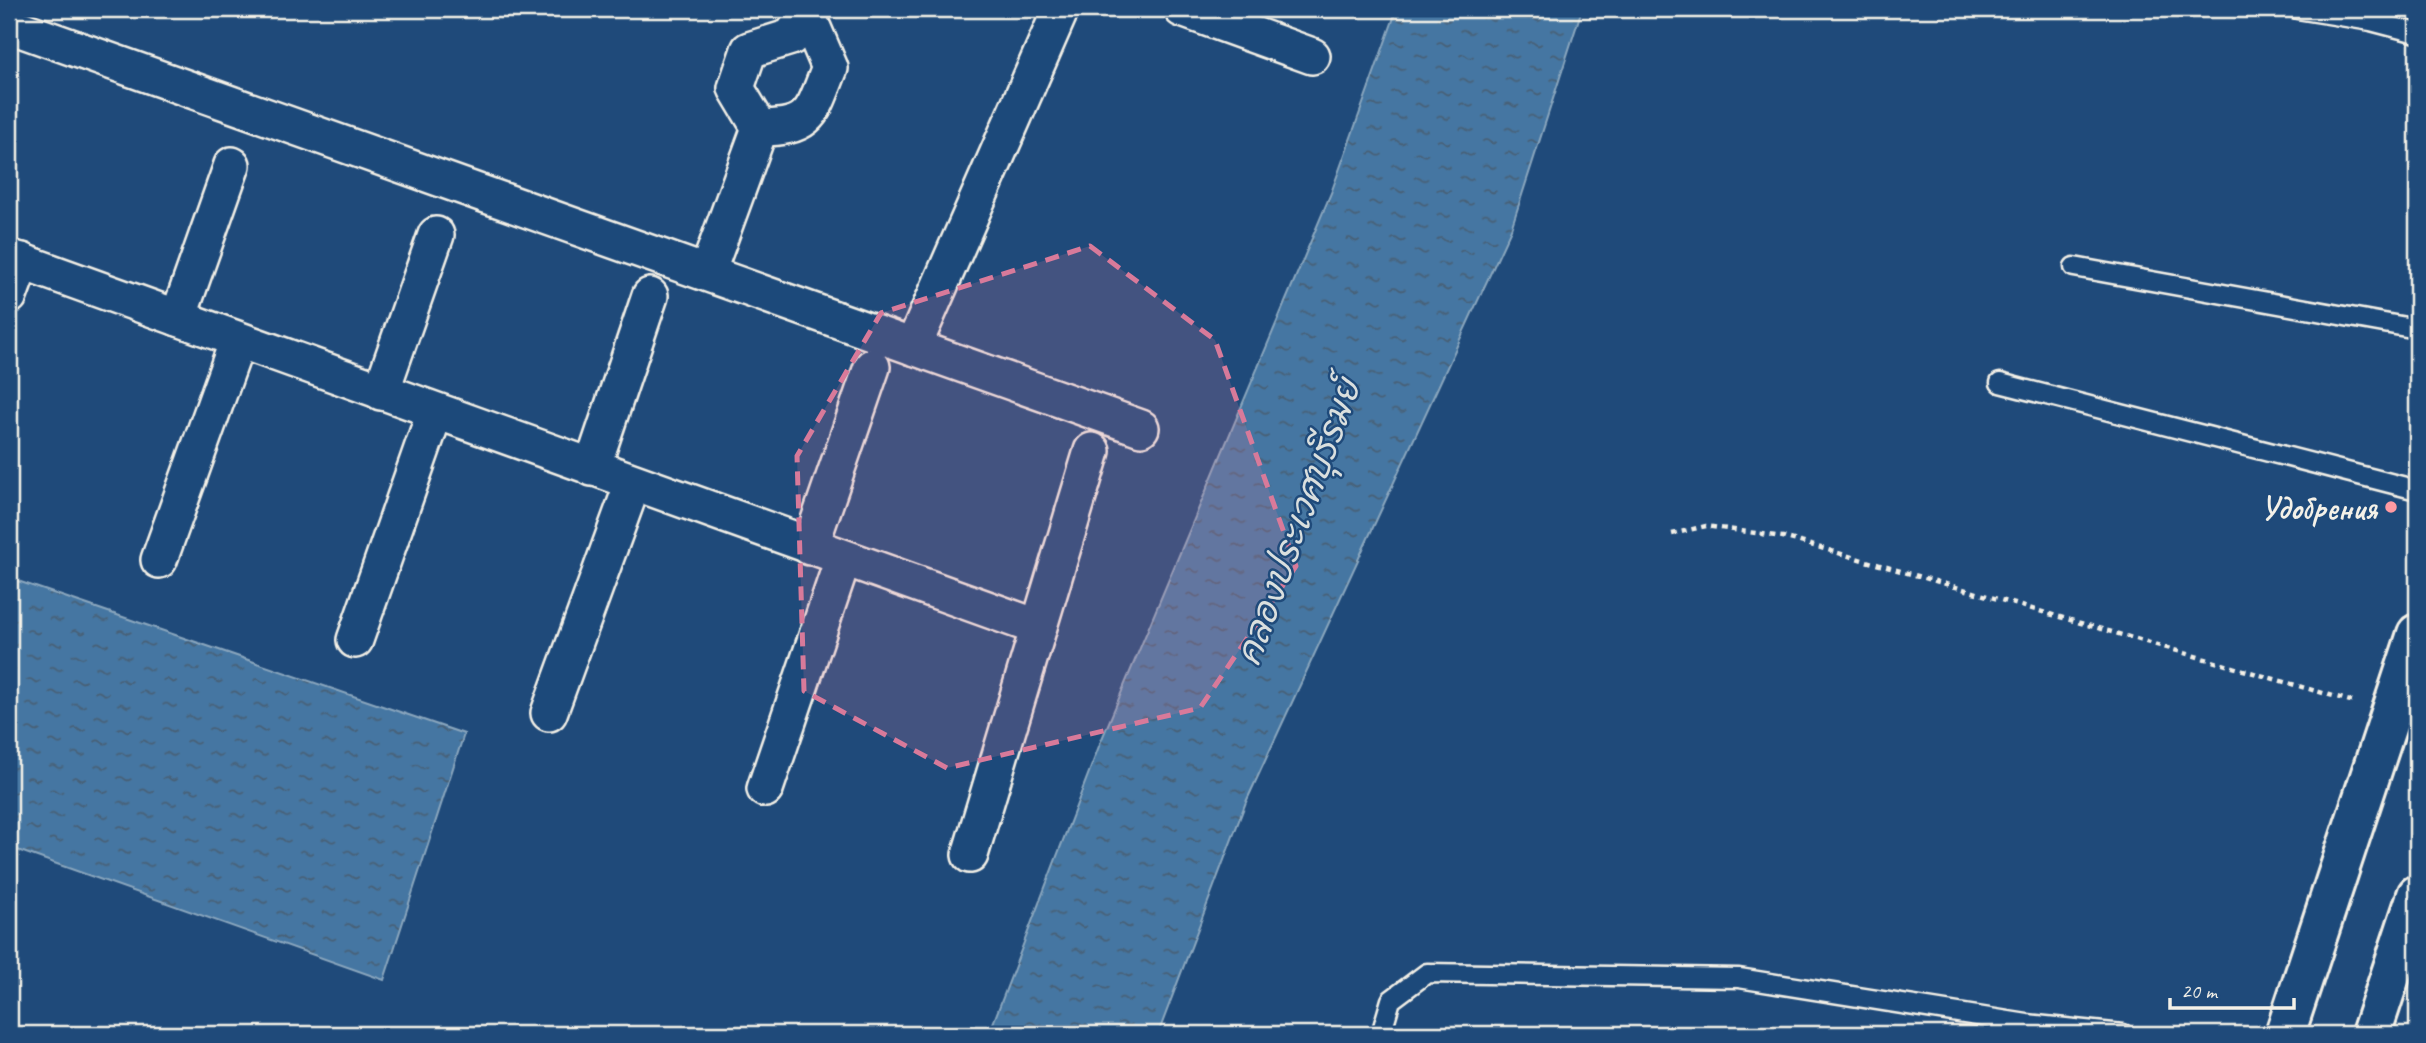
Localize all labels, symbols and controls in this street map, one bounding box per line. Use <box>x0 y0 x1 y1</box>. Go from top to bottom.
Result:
water label: คลองประเวศบุรีรมย์ <box>1226 366 1376 672</box>
place label: Удобрения <box>2260 487 2379 529</box>
marker: Удобрения <box>2383 499 2399 515</box>
scale bar <box>2170 966 2295 1010</box>
text: 20 m <box>2181 978 2219 1004</box>

